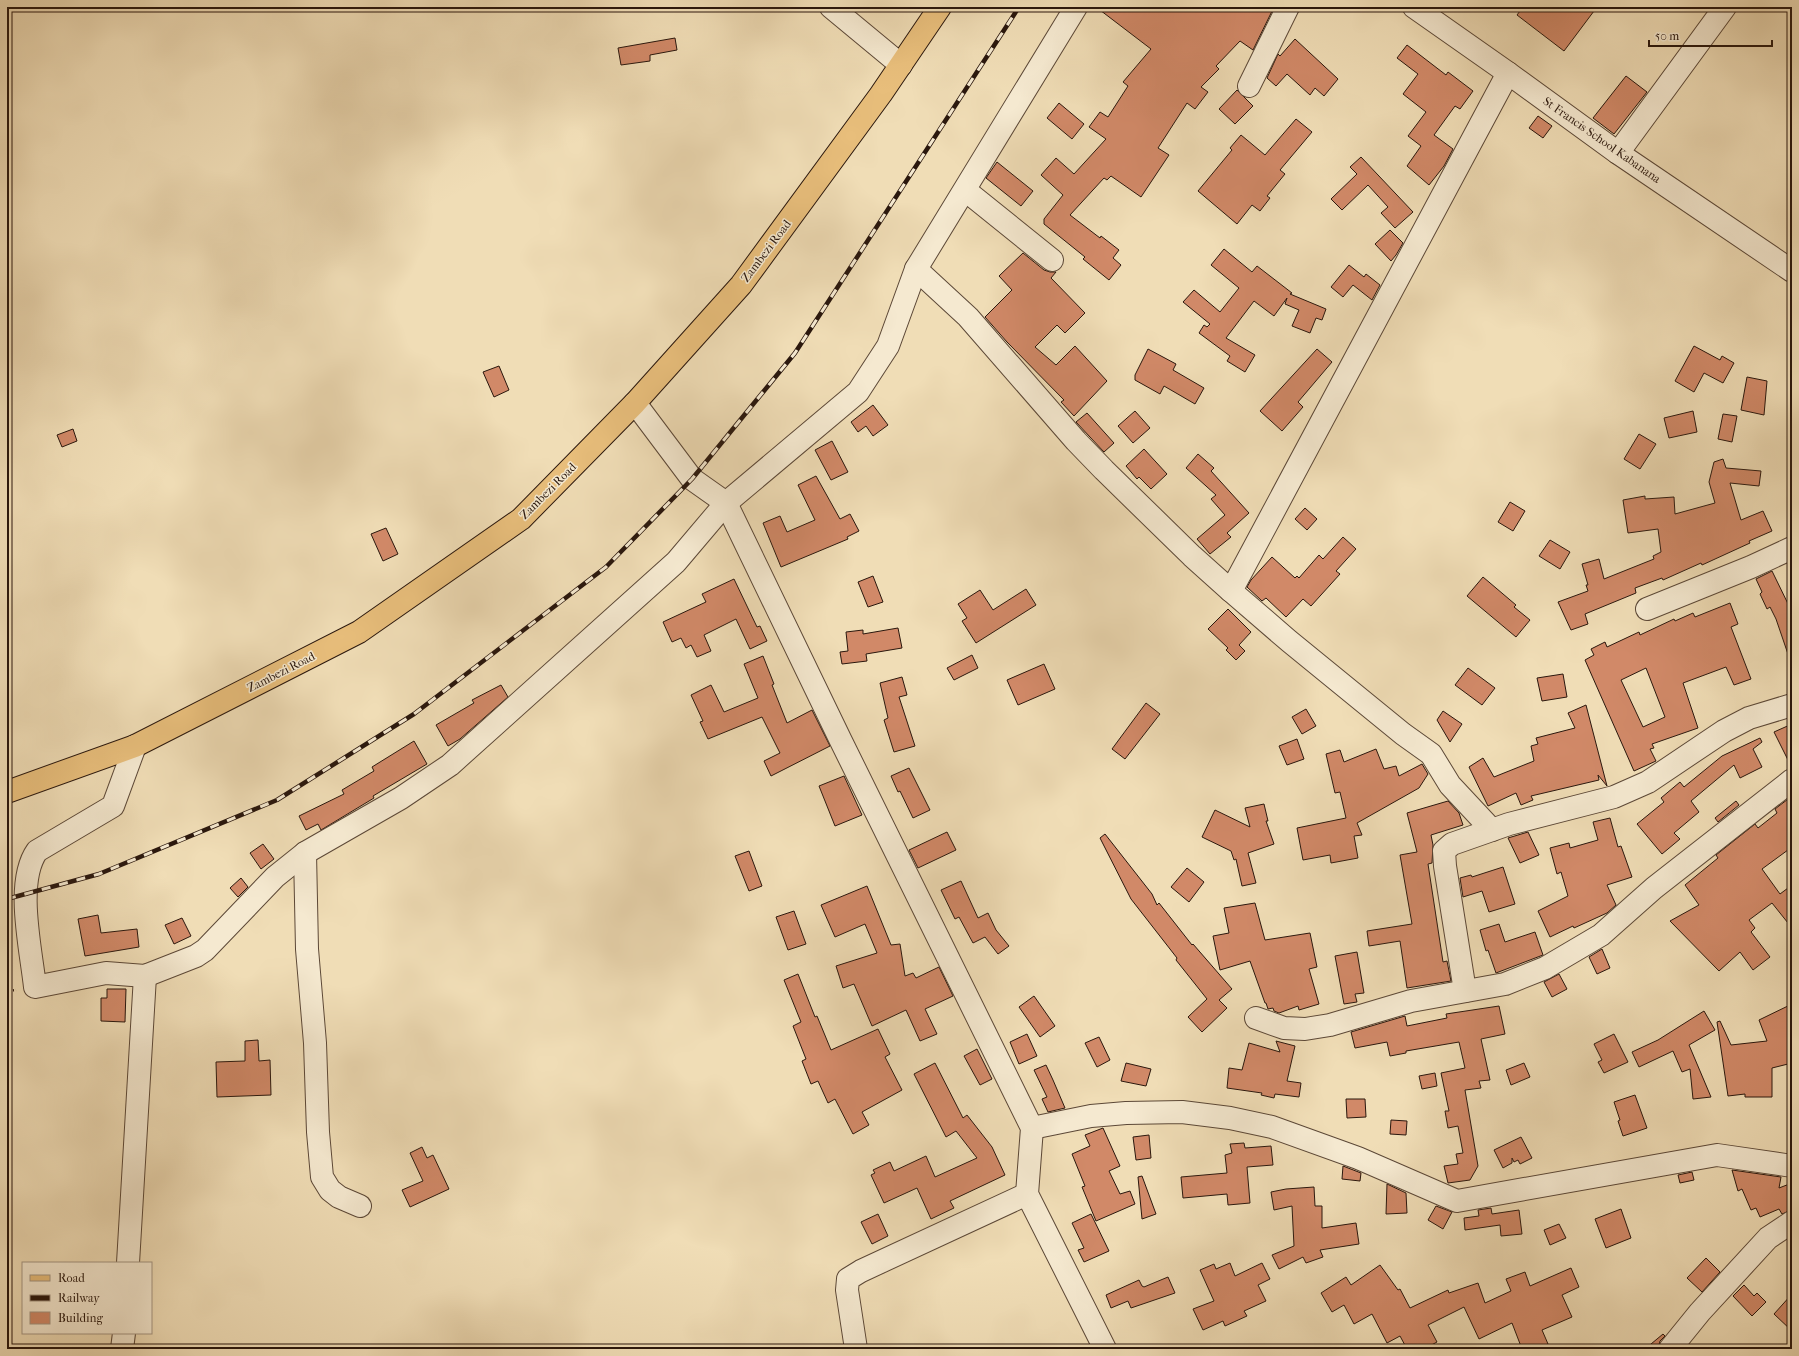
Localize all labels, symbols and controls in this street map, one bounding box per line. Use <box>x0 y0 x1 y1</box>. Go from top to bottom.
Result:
scale bar <box>1649 22 1772 48</box>
text: 50 m <box>1655 29 1679 43</box>
street label: St Francis School Kabanana <box>1541 94 1664 186</box>
street label: Zambezi Road <box>738 217 794 285</box>
street label: Zambezi Road <box>517 460 579 522</box>
street label: Zambezi Road <box>245 649 318 695</box>
legend <box>22 1262 152 1334</box>
text: Road <box>58 1271 85 1285</box>
text: Railway <box>58 1291 100 1305</box>
text: Building <box>58 1311 103 1325</box>

